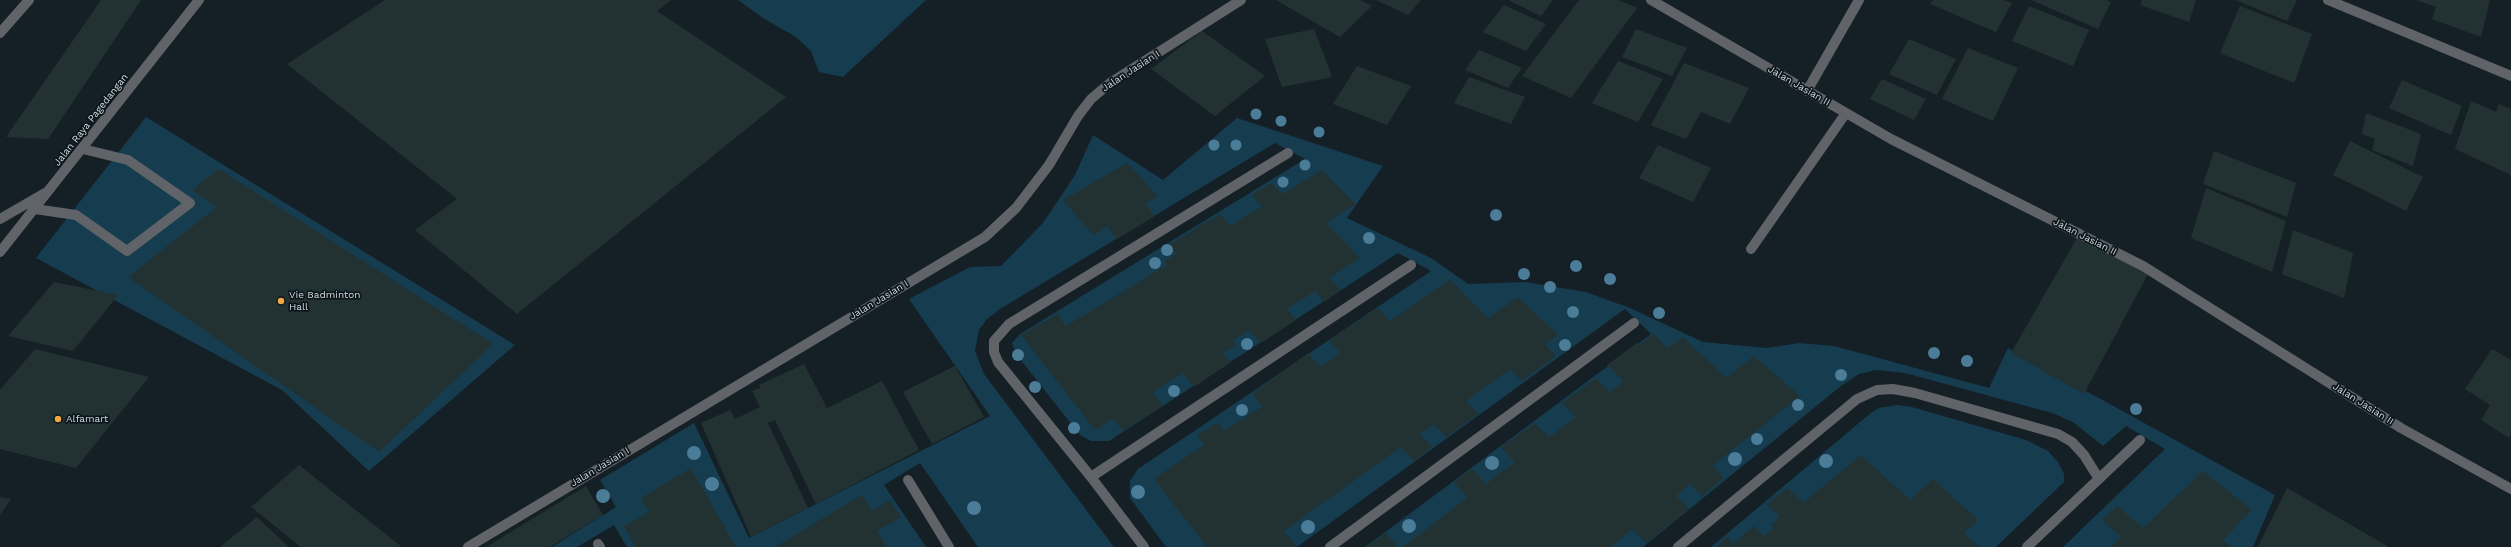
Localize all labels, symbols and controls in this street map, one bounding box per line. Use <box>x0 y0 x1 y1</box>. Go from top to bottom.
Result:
street label: Jalan Jasian I <box>1100 48 1162 94</box>
street label: Jalan Jasian II <box>1766 63 1832 109</box>
street label: Jalan Raya Pagedangan <box>51 71 131 169</box>
street label: Jalan Jasian II <box>2051 216 2119 258</box>
street label: Jalan Jasian I <box>847 278 911 322</box>
place label: Vie Badminton Hall <box>289 289 360 312</box>
marker: Vie Badminton Hall <box>276 296 286 306</box>
street label: Jalan Jasian II <box>2330 380 2396 428</box>
place label: Alfamart <box>66 413 108 425</box>
marker: Alfamart <box>53 414 63 424</box>
street label: Jalan Jasian I <box>568 445 632 489</box>

